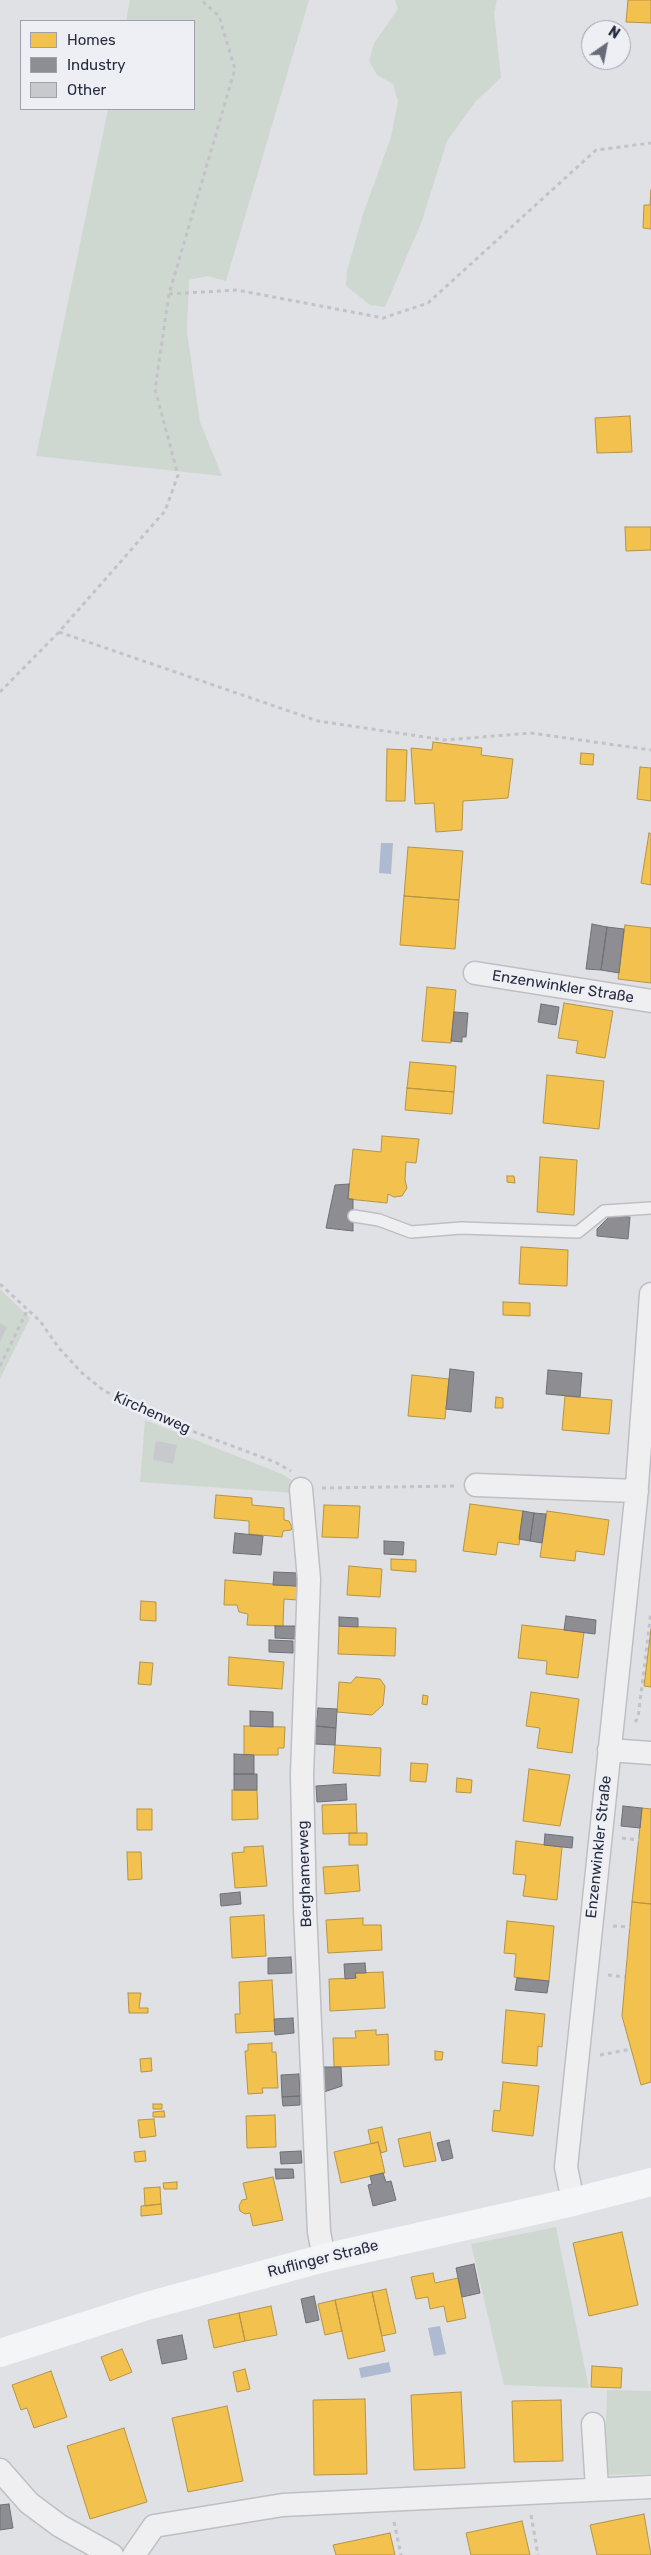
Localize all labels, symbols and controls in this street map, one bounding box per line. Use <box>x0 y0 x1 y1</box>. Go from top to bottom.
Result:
legend <box>20 20 195 110</box>
north arrow <box>581 20 631 70</box>
text: N <box>605 23 623 43</box>
text: Homes <box>67 31 116 49</box>
text: Industry <box>67 56 126 74</box>
text: Other <box>67 81 106 99</box>
street label: Enzenwinkler Straße <box>491 967 635 1007</box>
street label: Kirchenweg <box>111 1388 193 1438</box>
street label: Enzenwinkler Straße <box>583 1775 615 1919</box>
street label: Berghamerweg <box>294 1820 316 1928</box>
street label: Ruflinger Straße <box>266 2237 380 2281</box>

